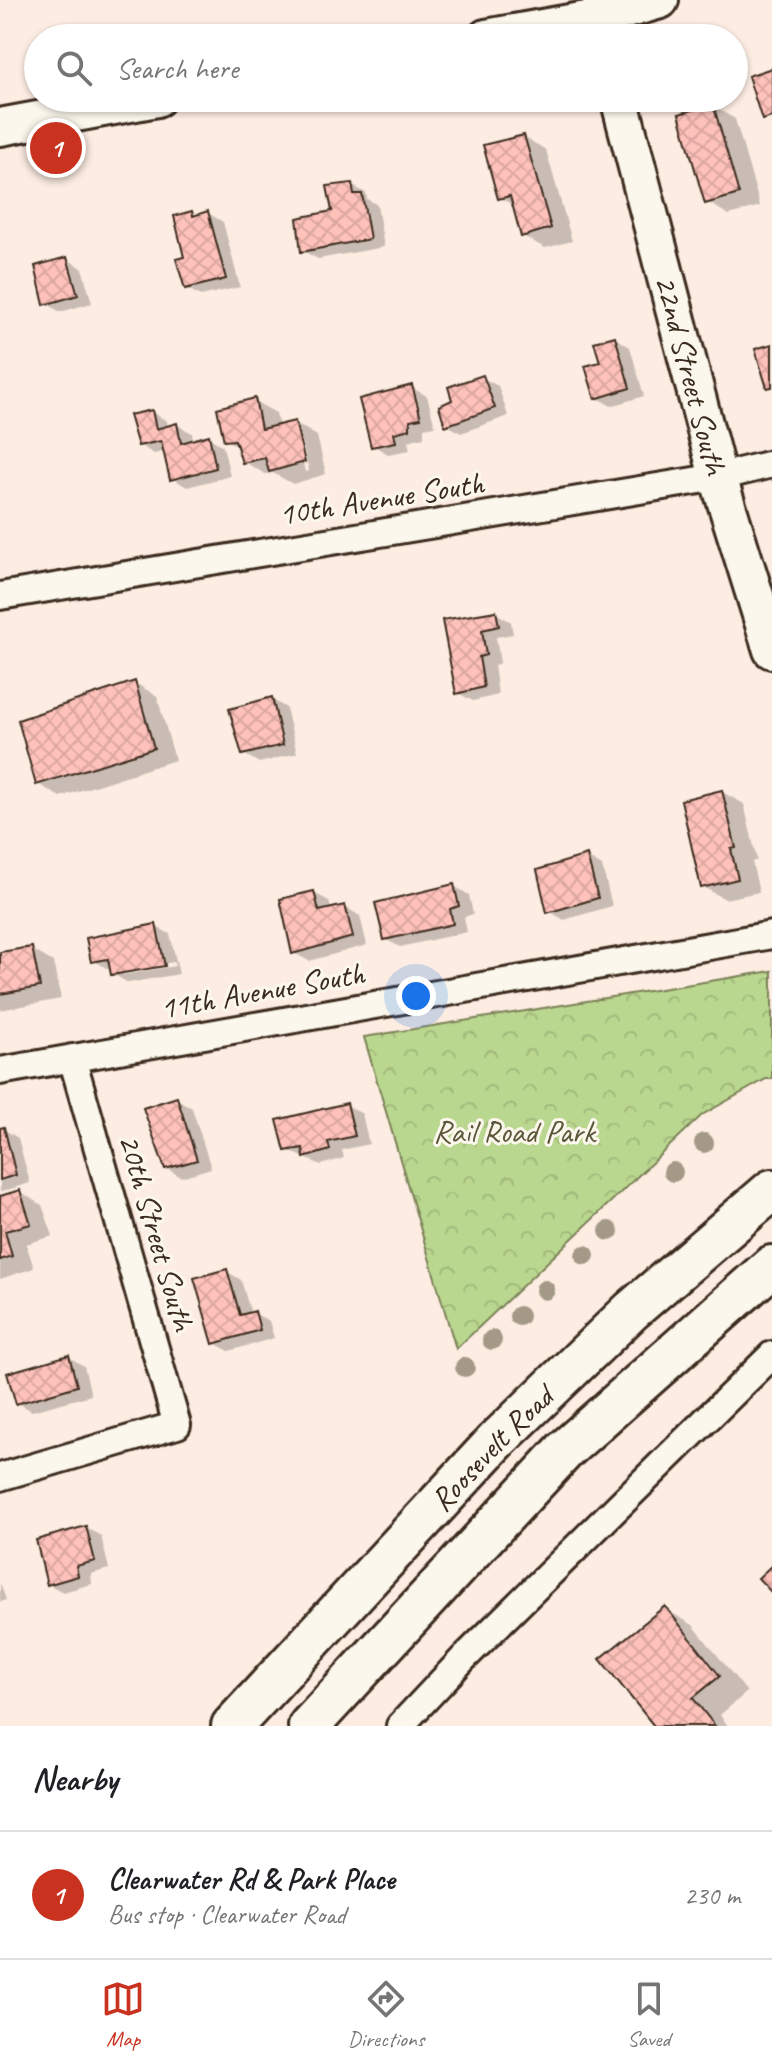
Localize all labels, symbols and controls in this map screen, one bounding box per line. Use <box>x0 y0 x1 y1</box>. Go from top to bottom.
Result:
search box <box>24 24 748 112</box>
icon: search <box>52 46 96 90</box>
text: Search here <box>116 49 238 87</box>
pin: 1 <box>30 118 82 178</box>
street label: 22nd Street South <box>645 271 737 481</box>
street label: 10th Avenue South <box>276 462 488 535</box>
street label: 11th Avenue South <box>157 952 369 1029</box>
your location <box>396 976 436 1016</box>
park label: Rail Road Park <box>433 1111 597 1152</box>
street label: 20th Street South <box>109 1129 205 1337</box>
street label: Roosevelt Road <box>421 1373 566 1520</box>
text: Nearby <box>32 1757 118 1800</box>
text: Clearwater Rd & Park Place <box>108 1860 395 1898</box>
text: 1 <box>52 1879 64 1912</box>
text: 230 m <box>684 1879 740 1912</box>
text: Bus stop · Clearwater Road <box>108 1898 346 1931</box>
tab: Map <box>101 1977 145 2053</box>
tab: Directions <box>348 1977 424 2053</box>
tab: Saved <box>627 1977 671 2053</box>

